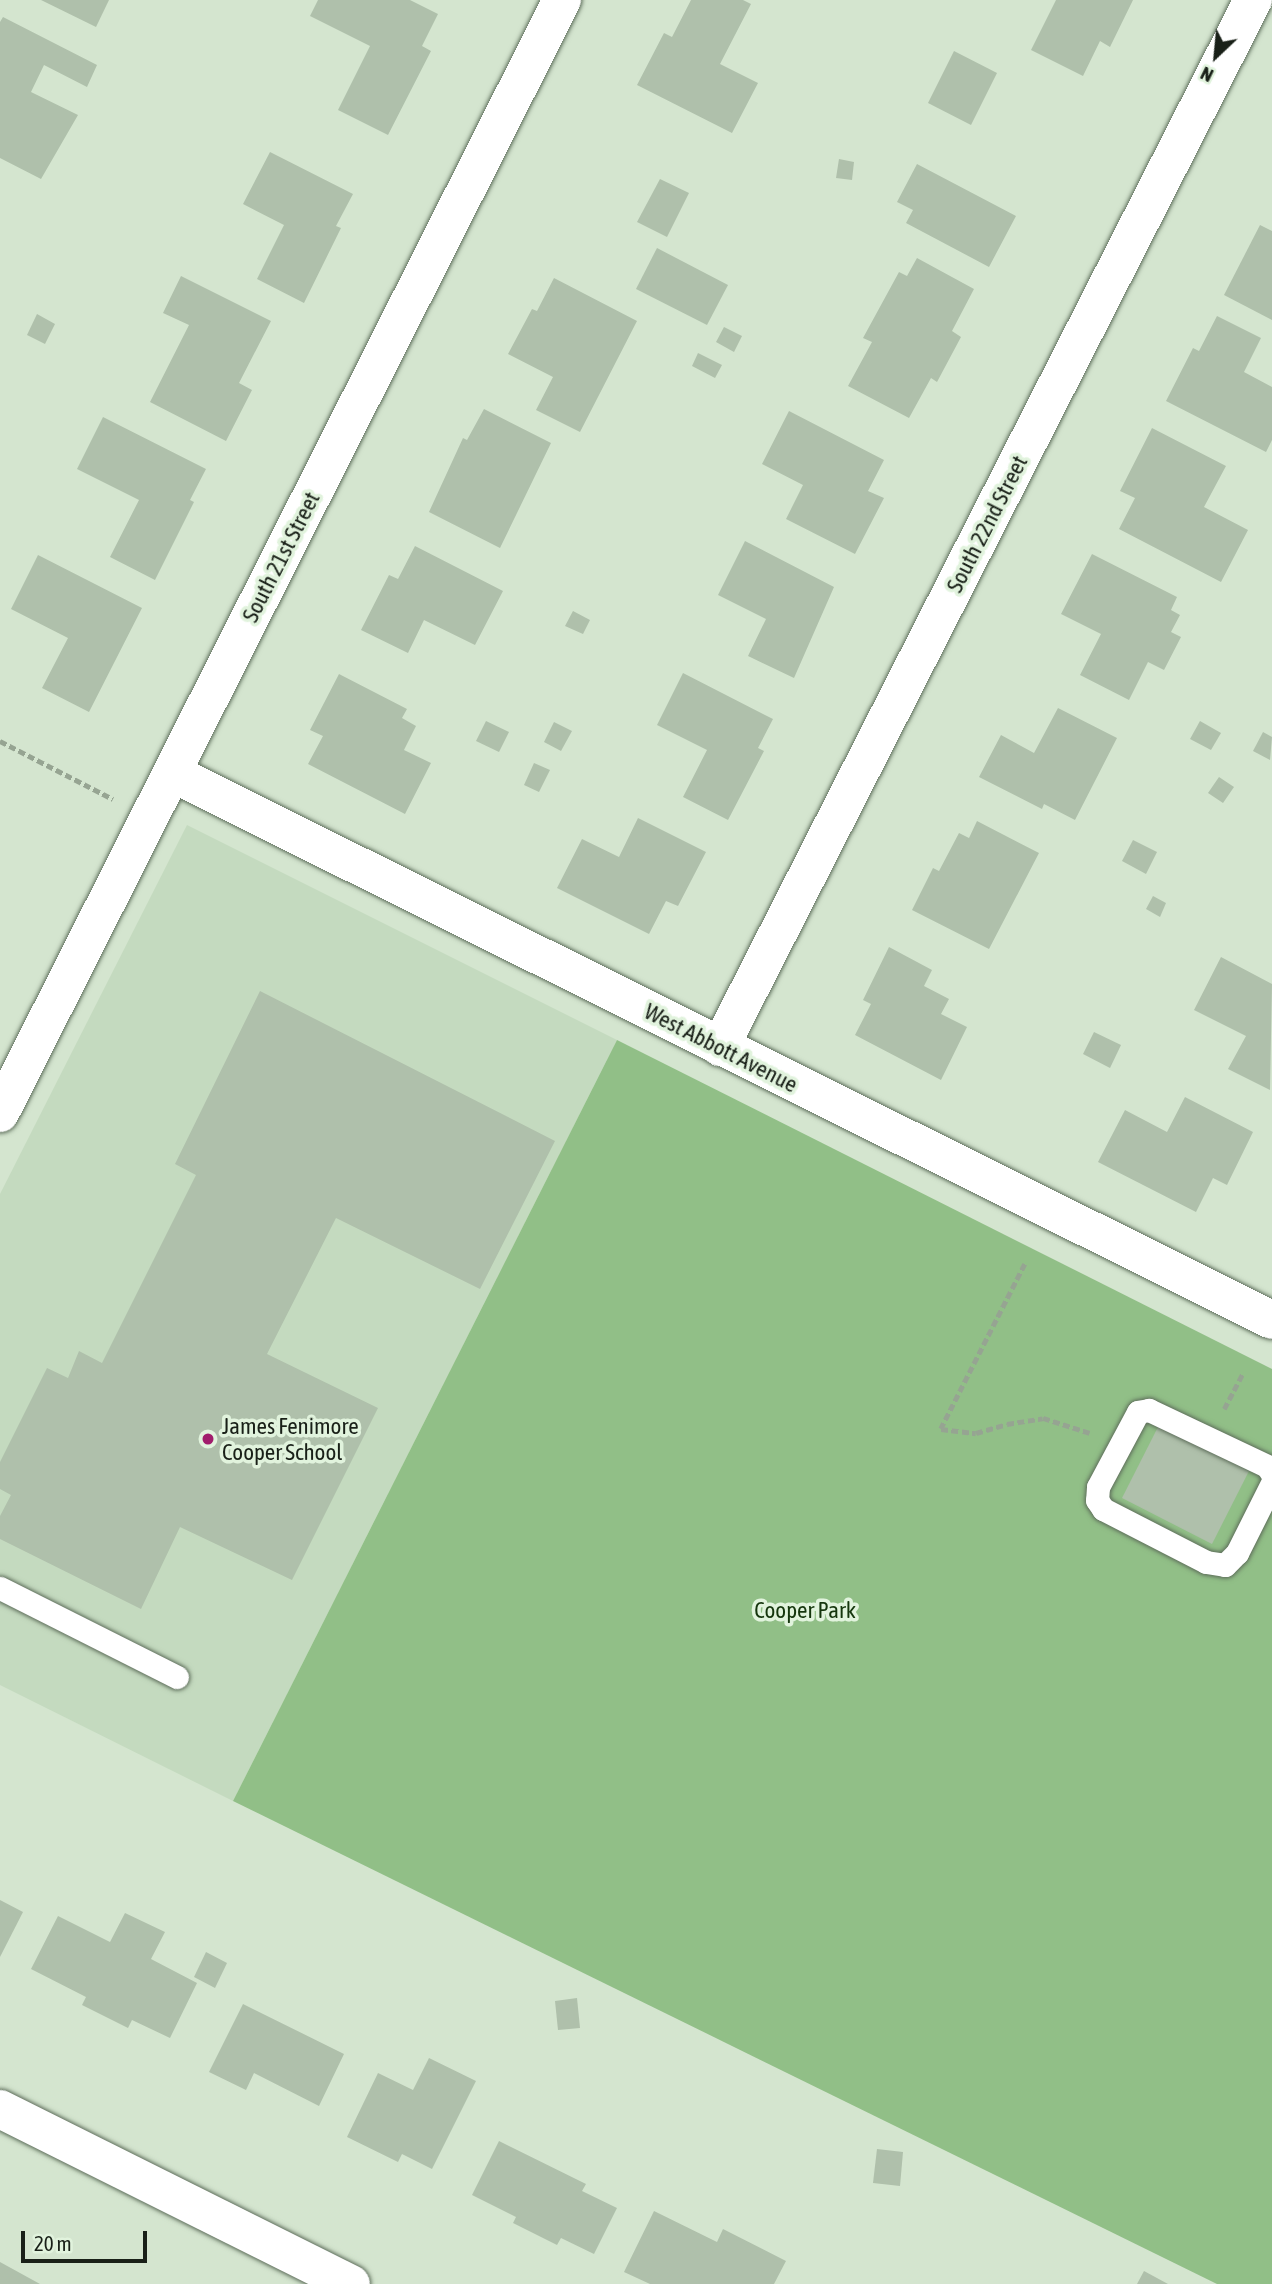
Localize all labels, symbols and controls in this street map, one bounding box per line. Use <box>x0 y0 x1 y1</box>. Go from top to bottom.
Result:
north arrow <box>1181 21 1251 91</box>
text: N <box>1197 63 1217 87</box>
street label: South 22nd Street <box>941 451 1033 597</box>
street label: South 21st Street <box>236 487 326 627</box>
street label: West Abbott Avenue <box>640 998 802 1098</box>
place label: James Fenimore Cooper School <box>222 1412 359 1466</box>
marker: James Fenimore Cooper School <box>200 1431 216 1447</box>
park label: Cooper Park <box>754 1596 856 1624</box>
scale bar <box>24 2218 150 2262</box>
text: 20 m <box>34 2231 72 2255</box>

